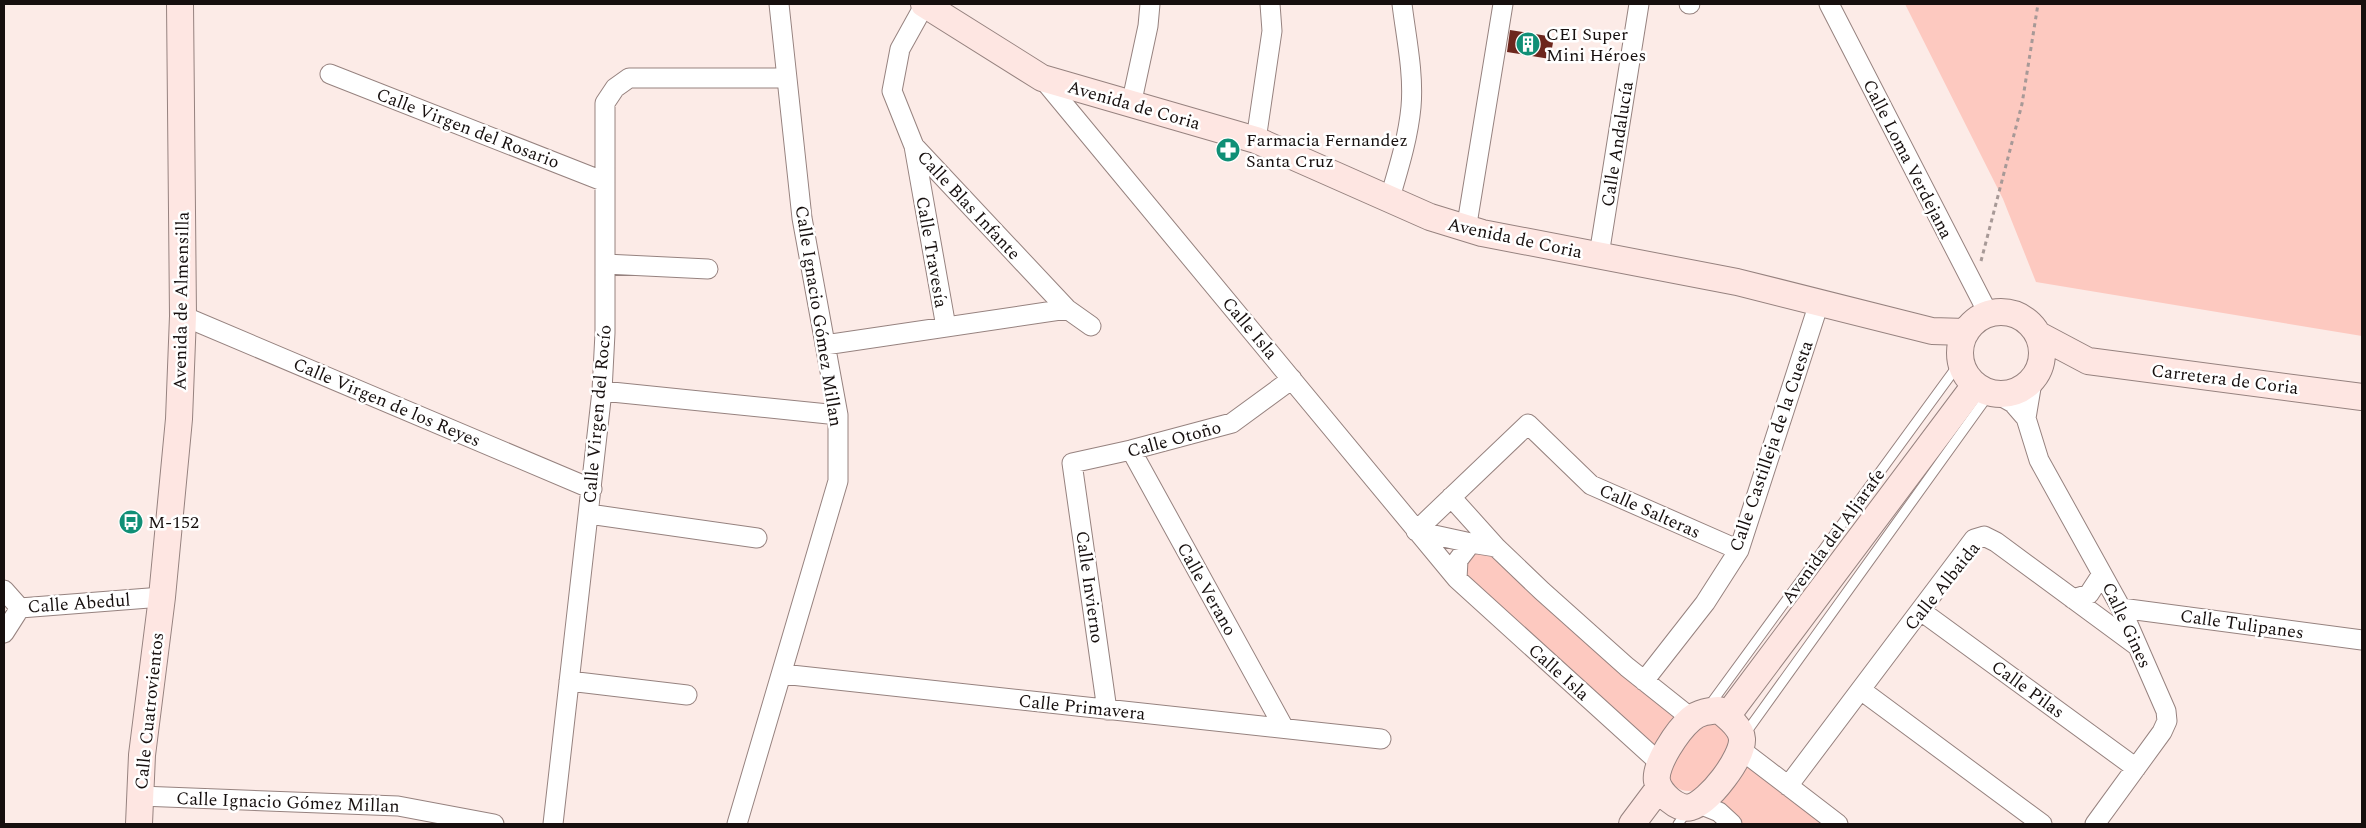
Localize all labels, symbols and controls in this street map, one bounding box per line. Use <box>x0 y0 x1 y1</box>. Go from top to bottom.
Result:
place label: CEI Super Mini Héroes <box>1546 21 1646 69</box>
building icon: CEI Super Mini Héroes <box>1515 31 1541 57</box>
street label: Avenida de Coria <box>1064 74 1204 137</box>
street label: Calle Loma Verdejana <box>1856 75 1960 244</box>
street label: Calle Andalucía <box>1594 79 1641 209</box>
street label: Calle Virgen del Rosario <box>372 81 563 176</box>
place label: Farmacia Fernandez Santa Cruz <box>1246 127 1408 175</box>
pharmacy icon: Farmacia Fernandez Santa Cruz <box>1215 137 1241 163</box>
street label: Calle Blas Infante <box>910 144 1027 266</box>
street label: Calle Travesía <box>908 194 955 310</box>
street label: Calle Ignacio Gómez Millan <box>788 204 849 429</box>
street label: Avenida de Almensilla <box>166 211 197 391</box>
street label: Avenida de Coria <box>1445 211 1585 266</box>
street label: Calle Isla <box>1215 291 1284 366</box>
street label: Calle Virgen del Rocío <box>576 324 619 505</box>
street label: Calle Castilleja de la Cuesta <box>1723 337 1820 555</box>
street label: Calle Virgen de los Reyes <box>289 351 485 454</box>
street label: Carretera de Coria <box>2150 357 2300 402</box>
street label: Calle Otoño <box>1124 414 1224 465</box>
street label: Avenida del Aljarafe <box>1775 463 1892 610</box>
street label: Calle Salteras <box>1595 477 1705 546</box>
bus stop icon: M-152 <box>118 509 144 535</box>
place label: M-152 <box>148 509 199 536</box>
street label: Calle Invierno <box>1068 529 1111 645</box>
street label: Calle Albaida <box>1898 536 1987 637</box>
street label: Calle Verano <box>1170 538 1243 641</box>
street label: Calle Gines <box>2095 578 2158 673</box>
street label: Calle Abedul <box>27 586 131 621</box>
street label: Calle Tulipanes <box>2178 602 2306 647</box>
street label: Calle Cuatrovientos <box>128 631 171 791</box>
street label: Calle Isla <box>1522 637 1596 707</box>
street label: Calle Pilas <box>1986 654 2070 725</box>
street label: Calle Primavera <box>1017 687 1147 728</box>
street label: Calle Ignacio Gómez Millan <box>176 785 400 820</box>

